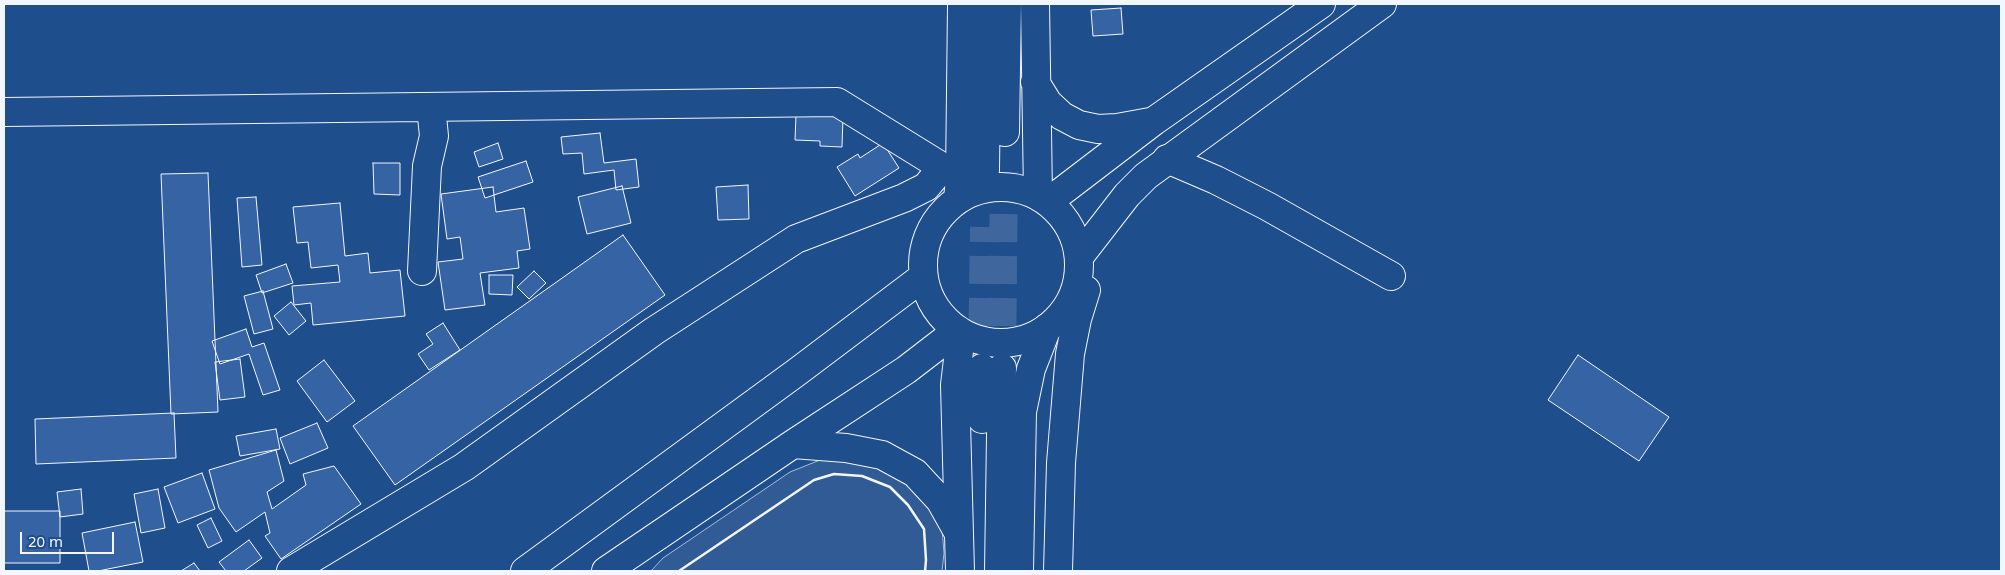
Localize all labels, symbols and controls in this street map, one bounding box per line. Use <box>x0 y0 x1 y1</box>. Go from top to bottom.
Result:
scale bar <box>22 522 116 554</box>
text: 20 m <box>28 531 63 551</box>

